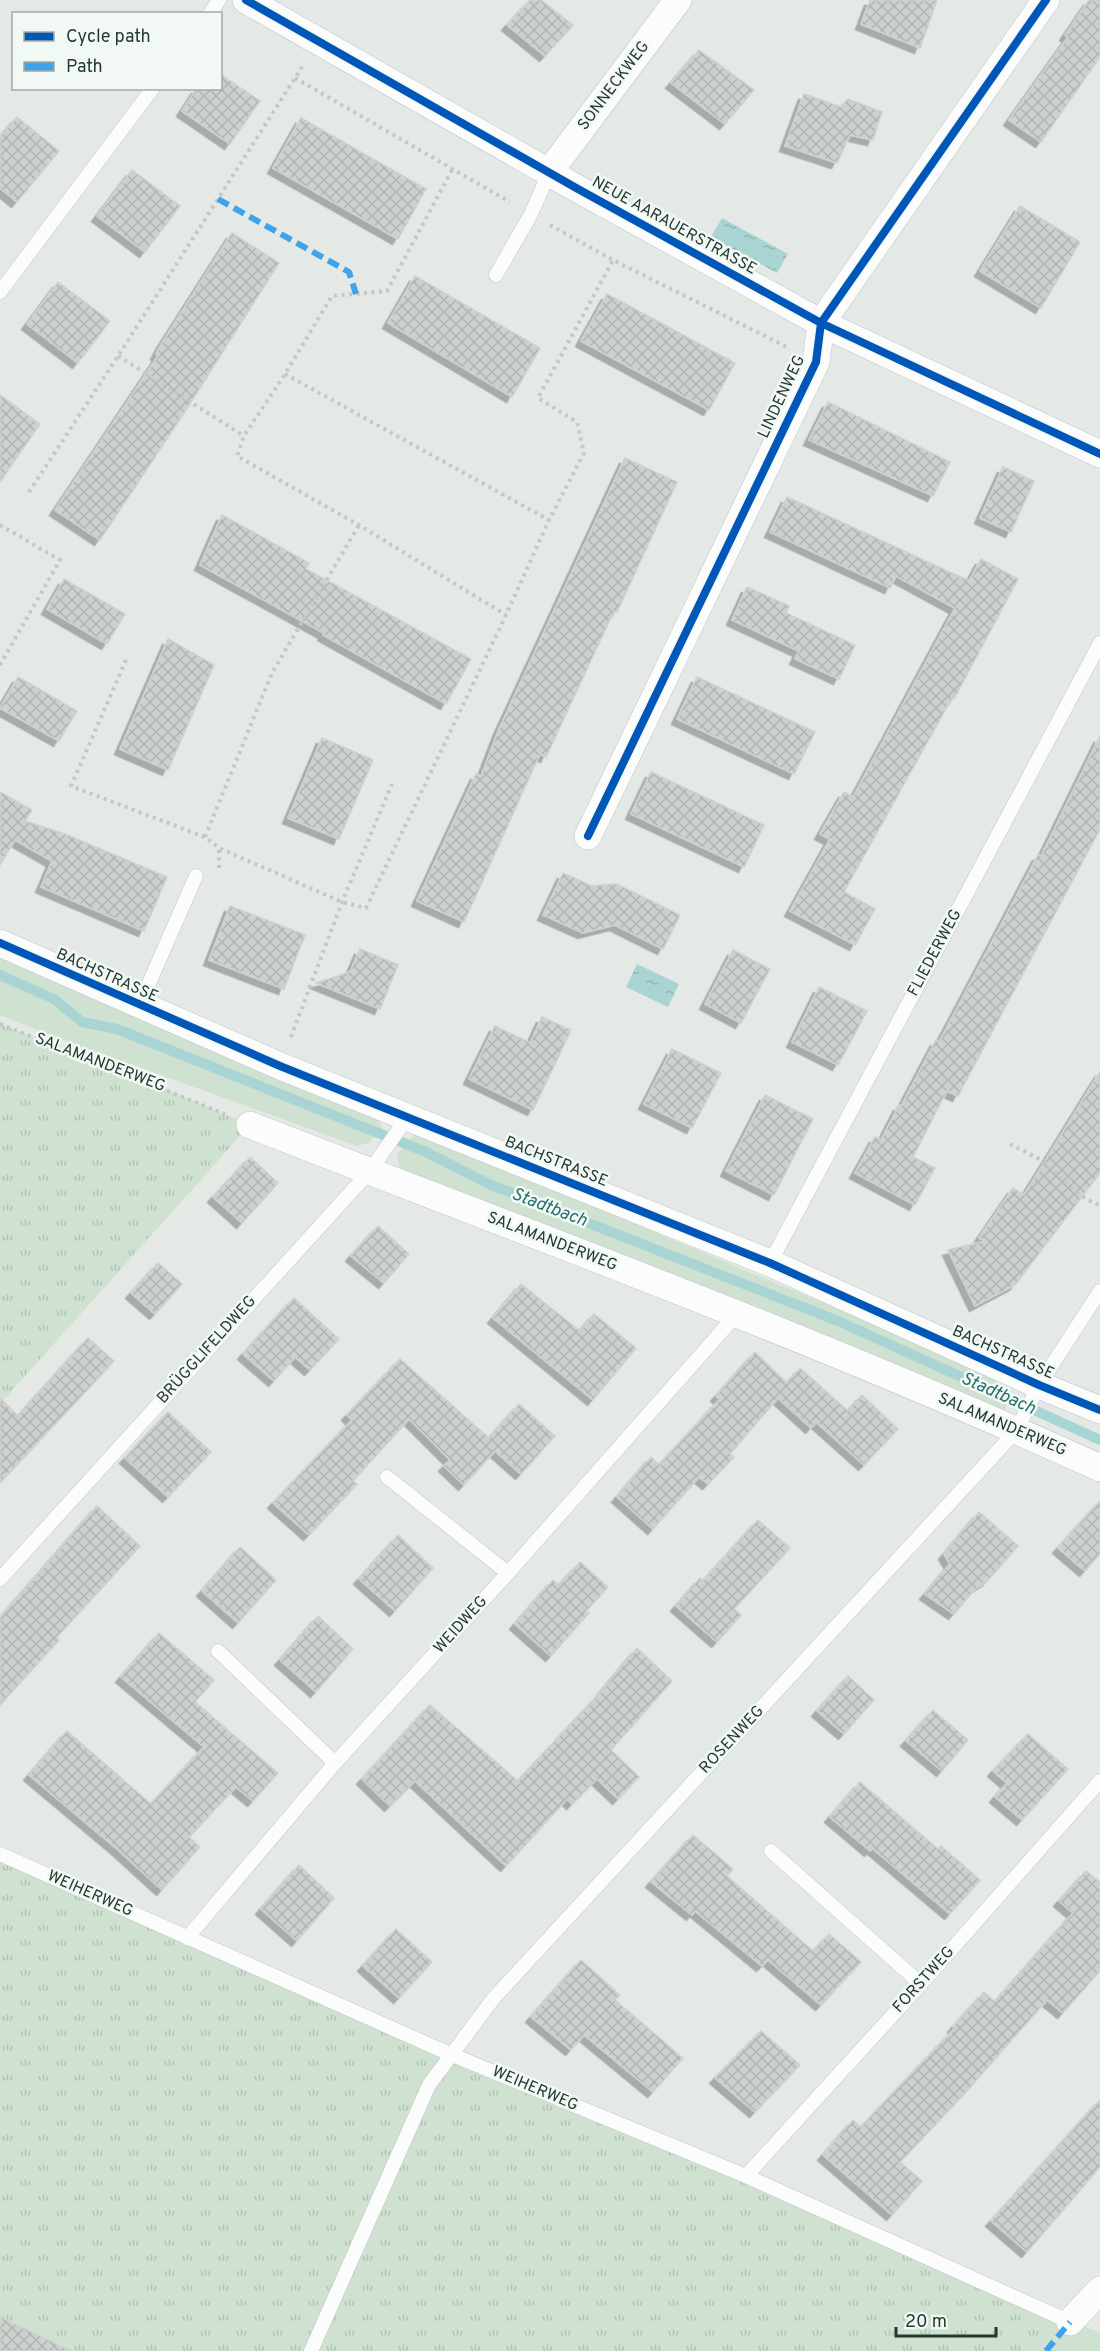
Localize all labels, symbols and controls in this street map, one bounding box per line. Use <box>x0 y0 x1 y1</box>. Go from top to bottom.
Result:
legend <box>12 12 222 90</box>
text: Cycle path <box>66 26 151 49</box>
street label: SONNECKWEG <box>574 37 654 135</box>
text: Path <box>66 56 103 79</box>
street label: NEUE AARAUERSTRASSE <box>588 172 760 280</box>
street label: LINDENWEG <box>754 352 810 442</box>
street label: FLIEDERWEG <box>904 906 966 1000</box>
street label: BACHSTRASSE <box>53 945 161 1007</box>
street label: SALAMANDERWEG <box>32 1029 168 1097</box>
street label: BACHSTRASSE <box>501 1132 611 1192</box>
water label: Stadtbach <box>508 1183 590 1233</box>
street label: SALAMANDERWEG <box>484 1208 620 1276</box>
street label: BRÜGGLIFELDWEG <box>152 1290 261 1408</box>
street label: BACHSTRASSE <box>949 1322 1057 1384</box>
water label: Stadtbach <box>957 1367 1039 1421</box>
street label: SALAMANDERWEG <box>935 1389 1069 1461</box>
street label: WEIDWEG <box>430 1592 492 1658</box>
street label: ROSENWEG <box>695 1702 769 1778</box>
street label: WEIHERWEG <box>44 1866 136 1922</box>
street label: FORSTWEG <box>889 1943 959 2017</box>
street label: WEIHERWEG <box>489 2062 581 2116</box>
scale bar <box>896 2300 996 2338</box>
text: 20 m <box>905 2311 947 2334</box>

